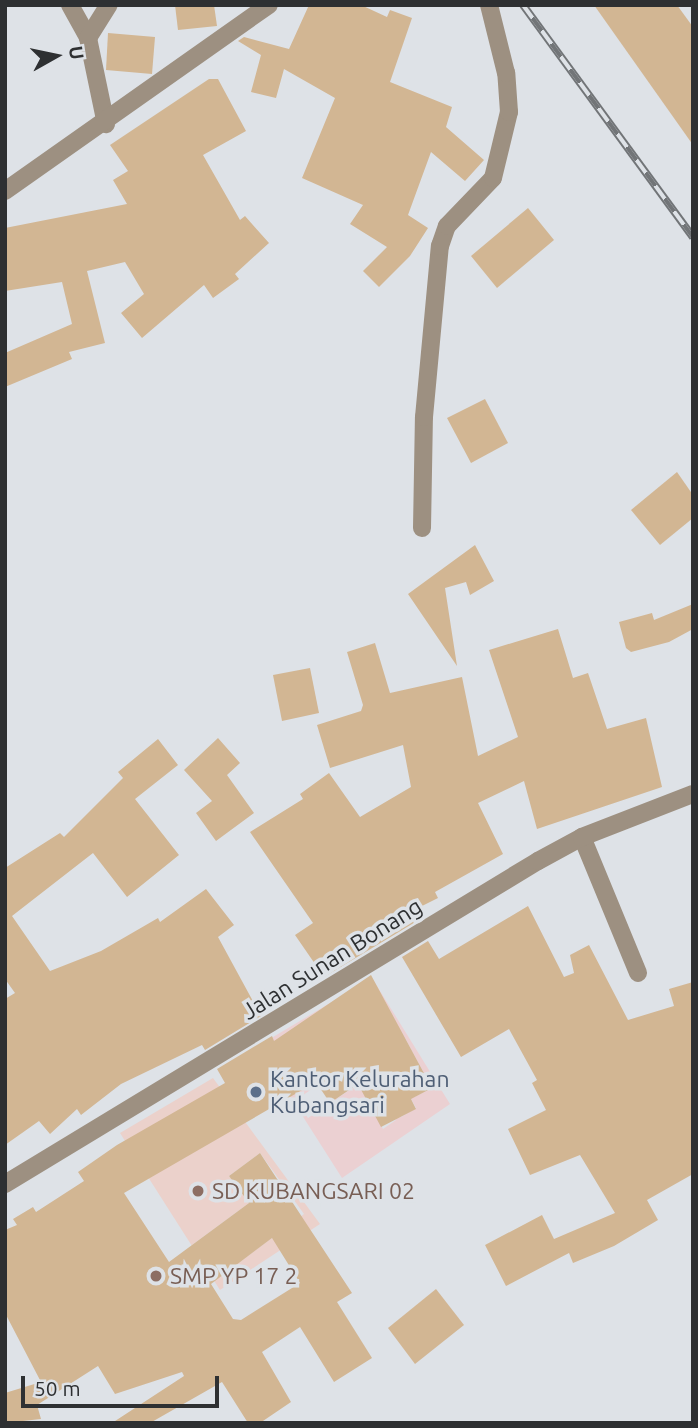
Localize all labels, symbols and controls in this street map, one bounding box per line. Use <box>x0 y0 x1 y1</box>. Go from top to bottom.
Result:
north arrow <box>21 21 91 91</box>
text: U <box>65 44 89 61</box>
street label: Jalan Sunan Bonang <box>237 892 427 1026</box>
place label: Kantor Kelurahan Kubangsari <box>270 1065 450 1119</box>
marker: Kantor Kelurahan Kubangsari <box>248 1084 264 1100</box>
place label: SD KUBANGSARI 02 <box>212 1177 415 1205</box>
marker: SD KUBANGSARI 02 <box>190 1183 206 1199</box>
place label: SMP YP 17 2 <box>170 1262 298 1290</box>
marker: SMP YP 17 2 <box>148 1268 164 1284</box>
scale bar <box>24 1362 222 1406</box>
text: 50 m <box>34 1376 81 1400</box>

